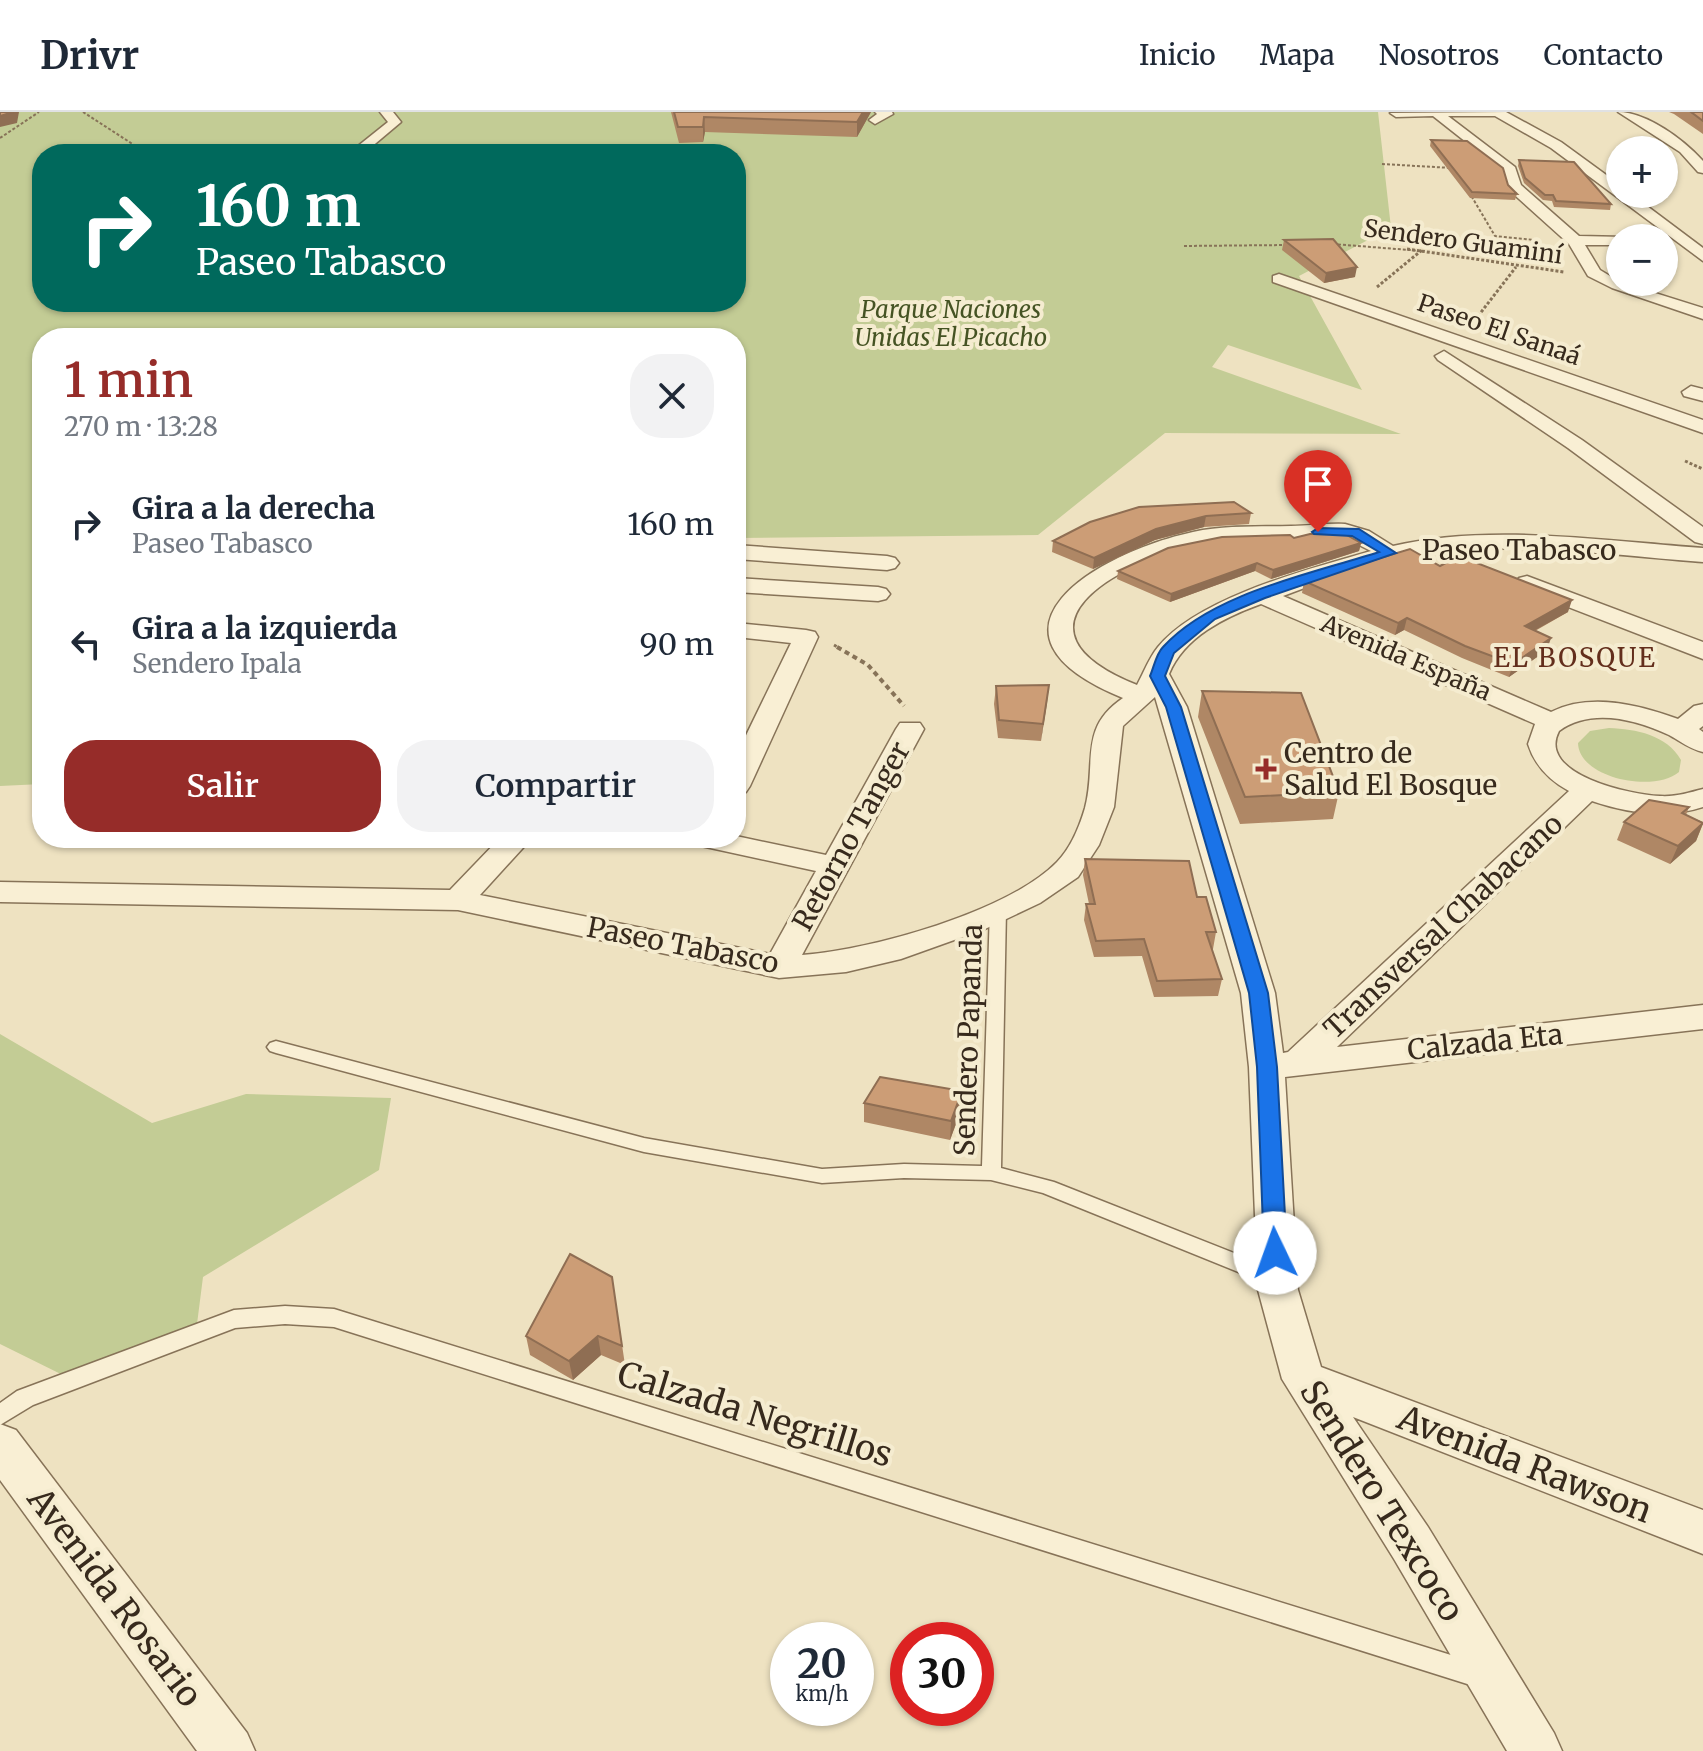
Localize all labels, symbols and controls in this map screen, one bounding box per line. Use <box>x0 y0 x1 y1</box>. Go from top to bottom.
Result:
text: Drivr <box>40 32 139 79</box>
text: Inicio <box>1139 37 1216 73</box>
text: Mapa <box>1260 37 1335 73</box>
text: Nosotros <box>1379 37 1500 73</box>
text: Contacto <box>1544 37 1663 73</box>
map controls <box>1606 136 1678 296</box>
button: + <box>1606 136 1678 208</box>
text: 160 m <box>196 171 361 241</box>
icon: right <box>64 176 168 280</box>
street label: Sendero Guaminí <box>1362 212 1566 271</box>
button: − <box>1606 224 1678 296</box>
text: Paseo Tabasco <box>196 240 446 285</box>
street label: Paseo El Sanaá <box>1413 287 1585 372</box>
park label: Parque Naciones Unidas El Picacho <box>855 294 1047 353</box>
text: 1 min <box>64 350 193 410</box>
button: close <box>630 354 714 438</box>
text: 270 m · 13:28 <box>64 410 218 443</box>
pin <box>1284 450 1352 532</box>
icon: arrive <box>1296 462 1340 506</box>
text: Gira a la derecha <box>132 489 375 527</box>
icon: right <box>64 502 108 546</box>
text: 160 m <box>627 505 714 543</box>
text: Paseo Tabasco <box>132 527 313 560</box>
street label: Paseo Tabasco <box>1422 532 1616 568</box>
street label: Avenida España <box>1315 607 1496 707</box>
text: Gira a la izquierda <box>132 609 398 647</box>
icon: left <box>64 622 108 666</box>
text: 90 m <box>640 625 714 663</box>
district label: EL BOSQUE <box>1493 641 1657 674</box>
text: Sendero Ipala <box>132 647 302 680</box>
street label: Retorno Tanger <box>784 735 918 937</box>
place label: Centro de Salud El Bosque <box>1284 735 1497 803</box>
button: Salir <box>64 740 381 832</box>
button: Compartir <box>397 740 714 832</box>
marker: Centro de Salud El Bosque <box>1255 758 1277 780</box>
street label: Transversal Chabacano <box>1316 806 1570 1046</box>
street label: Paseo Tabasco <box>584 909 782 981</box>
street label: Sendero Papanda <box>946 923 990 1157</box>
street label: Calzada Eta <box>1406 1016 1564 1068</box>
position arrow <box>1233 1211 1317 1295</box>
street label: Calzada Negrillos <box>612 1352 897 1477</box>
street label: Sendero Texcoco <box>1291 1373 1473 1629</box>
street label: Avenida Rawson <box>1391 1396 1658 1532</box>
street label: Avenida Rosario <box>18 1478 211 1715</box>
speed limit sign: 30 <box>890 1622 994 1726</box>
text: 20 <box>797 1639 847 1689</box>
text: km/h <box>796 1681 848 1706</box>

